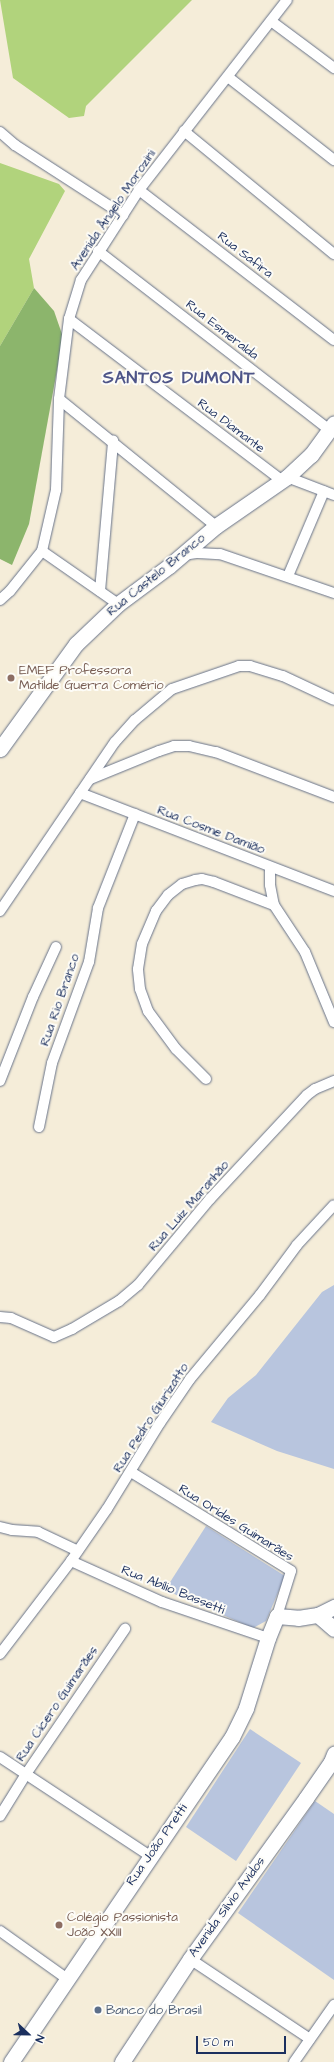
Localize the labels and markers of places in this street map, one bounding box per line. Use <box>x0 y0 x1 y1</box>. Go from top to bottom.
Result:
place label: EMEF Professora Matilde Guerra Comério <box>19 663 163 694</box>
marker: EMEF Professora Matilde Guerra Comério <box>6 673 16 683</box>
place label: Colégio Passionista João XXIII <box>67 1910 178 1941</box>
marker: Colégio Passionista João XXIII <box>54 1920 64 1930</box>
place label: Banco do Brasil <box>106 2002 202 2018</box>
marker: Banco do Brasil <box>93 2005 103 2015</box>

